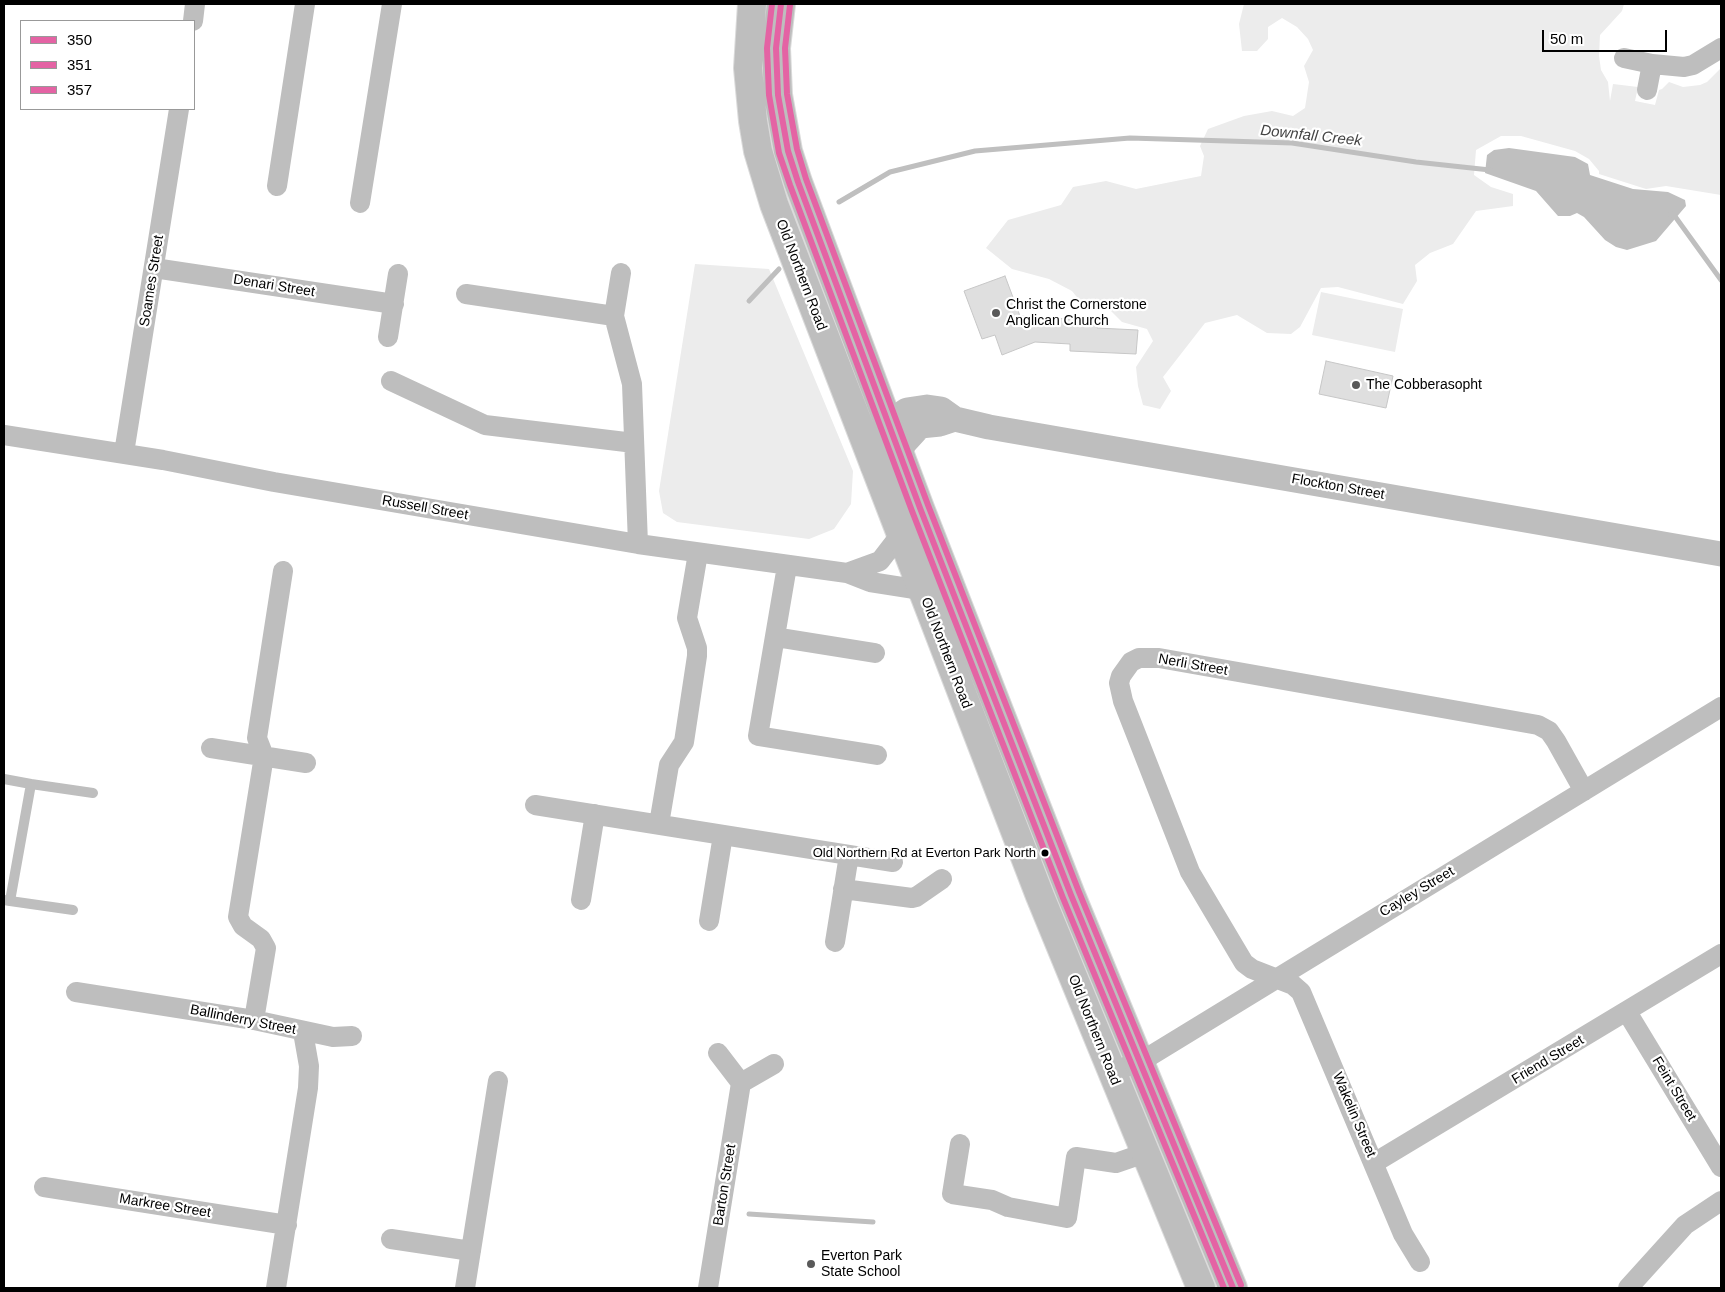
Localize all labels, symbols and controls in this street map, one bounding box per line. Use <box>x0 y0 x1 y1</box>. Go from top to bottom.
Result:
legend <box>20 20 195 110</box>
scale bar <box>1545 20 1670 52</box>
text: 50 m <box>1550 30 1583 47</box>
text: 350 <box>67 31 92 48</box>
text: 351 <box>67 56 92 73</box>
text: 357 <box>67 81 92 98</box>
water label: Downfall Creek <box>1259 122 1363 150</box>
street label: Old Northern Road <box>772 217 830 333</box>
street label: Soames Street <box>136 234 168 328</box>
street label: Denari Street <box>232 271 316 301</box>
place label: Christ the Cornerstone Anglican Church <box>1006 297 1147 330</box>
marker: Christ the Cornerstone Anglican Church <box>990 307 1002 319</box>
place label: The Cobberasopht <box>1366 377 1482 393</box>
marker: The Cobberasopht <box>1350 379 1362 391</box>
street label: Flockton Street <box>1290 471 1386 503</box>
street label: Russell Street <box>381 492 469 524</box>
street label: Old Northern Road <box>917 595 975 711</box>
street label: Nerli Street <box>1157 651 1229 679</box>
place label: Old Northern Rd at Everton Park North <box>813 845 1036 861</box>
marker: Old Northern Rd at Everton Park North <box>1040 848 1050 858</box>
street label: Cayley Street <box>1377 863 1457 921</box>
street label: Old Northern Road <box>1064 972 1124 1088</box>
street label: Ballinderry Street <box>189 1002 297 1038</box>
street label: Friend Street <box>1509 1032 1587 1088</box>
street label: Feint Street <box>1648 1054 1700 1124</box>
street label: Wakelin Street <box>1329 1070 1379 1160</box>
street label: Barton Street <box>710 1143 740 1227</box>
street label: Markree Street <box>118 1190 212 1222</box>
place label: Everton Park State School <box>821 1248 902 1280</box>
marker: Everton Park State School <box>805 1258 817 1270</box>

